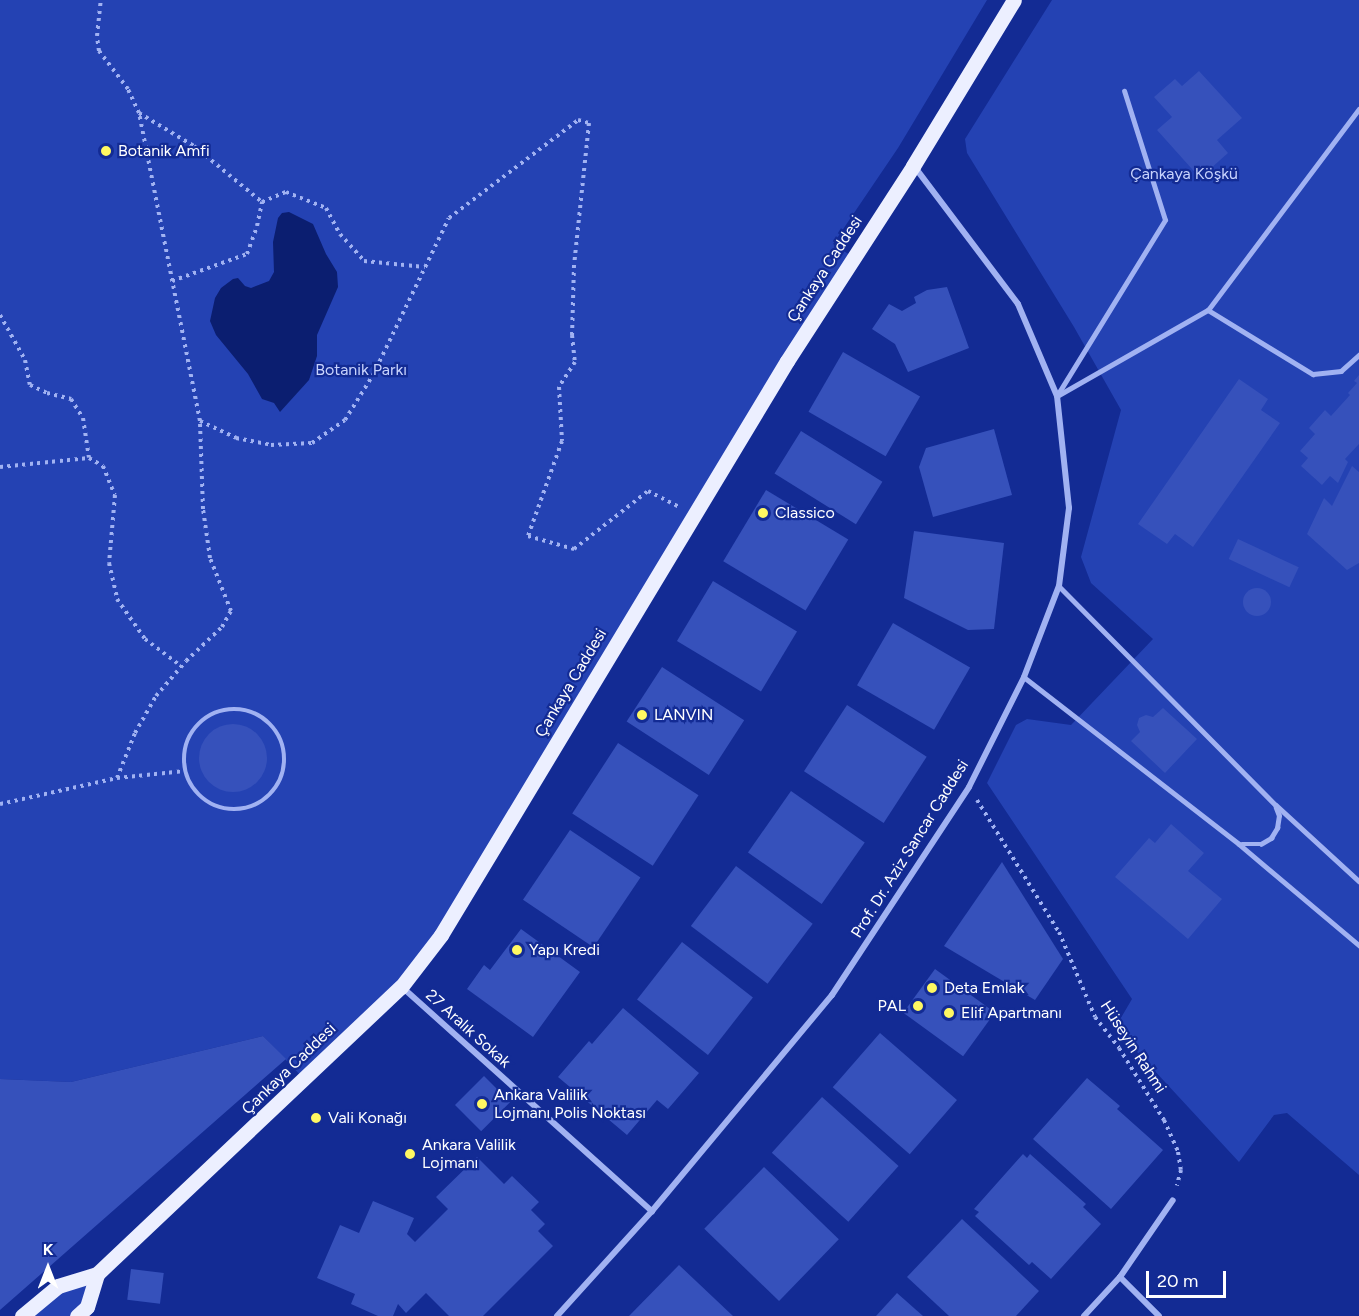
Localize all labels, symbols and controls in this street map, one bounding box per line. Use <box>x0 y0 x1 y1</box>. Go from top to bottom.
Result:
place label: Botanik Amfi <box>118 141 210 161</box>
marker: Botanik Amfi <box>99 144 113 158</box>
park label: Çankaya Köşkü <box>1130 164 1238 184</box>
street label: Çankaya Caddesi <box>783 212 867 326</box>
park label: Botanik Parkı <box>315 360 407 380</box>
place label: Classico <box>775 503 835 523</box>
marker: Classico <box>756 506 770 520</box>
street label: Çankaya Caddesi <box>531 625 611 741</box>
place label: LANVIN <box>654 705 713 725</box>
marker: LANVIN <box>635 708 649 722</box>
street label: Prof. Dr. Aziz Sancar Caddesi <box>847 756 973 942</box>
place label: Yapı Kredi <box>529 940 600 960</box>
marker: Yapı Kredi <box>510 943 524 957</box>
place label: Deta Emlak <box>944 978 1024 998</box>
marker: Deta Emlak <box>925 981 939 995</box>
street label: 27 Aralık Sokak <box>422 986 514 1072</box>
place label: PAL <box>878 996 906 1016</box>
street label: Hüseyin Rahmi <box>1096 997 1170 1097</box>
marker: PAL <box>911 999 925 1013</box>
place label: Elif Apartmanı <box>961 1003 1062 1023</box>
marker: Elif Apartmanı <box>942 1006 956 1020</box>
street label: Çankaya Caddesi <box>238 1019 340 1119</box>
place label: Ankara Valilik Lojmanı Polis Noktası <box>494 1085 646 1123</box>
marker: Ankara Valilik Lojmanı Polis Noktası <box>475 1097 489 1111</box>
place label: Vali Konağı <box>328 1108 407 1128</box>
marker: Vali Konağı <box>309 1111 323 1125</box>
place label: Ankara Valilik Lojmanı <box>422 1135 516 1173</box>
marker: Ankara Valilik Lojmanı <box>403 1147 417 1161</box>
north arrow <box>18 1238 78 1298</box>
text: K <box>43 1240 53 1259</box>
scale bar <box>1149 1259 1228 1297</box>
text: 20 m <box>1157 1270 1198 1292</box>

